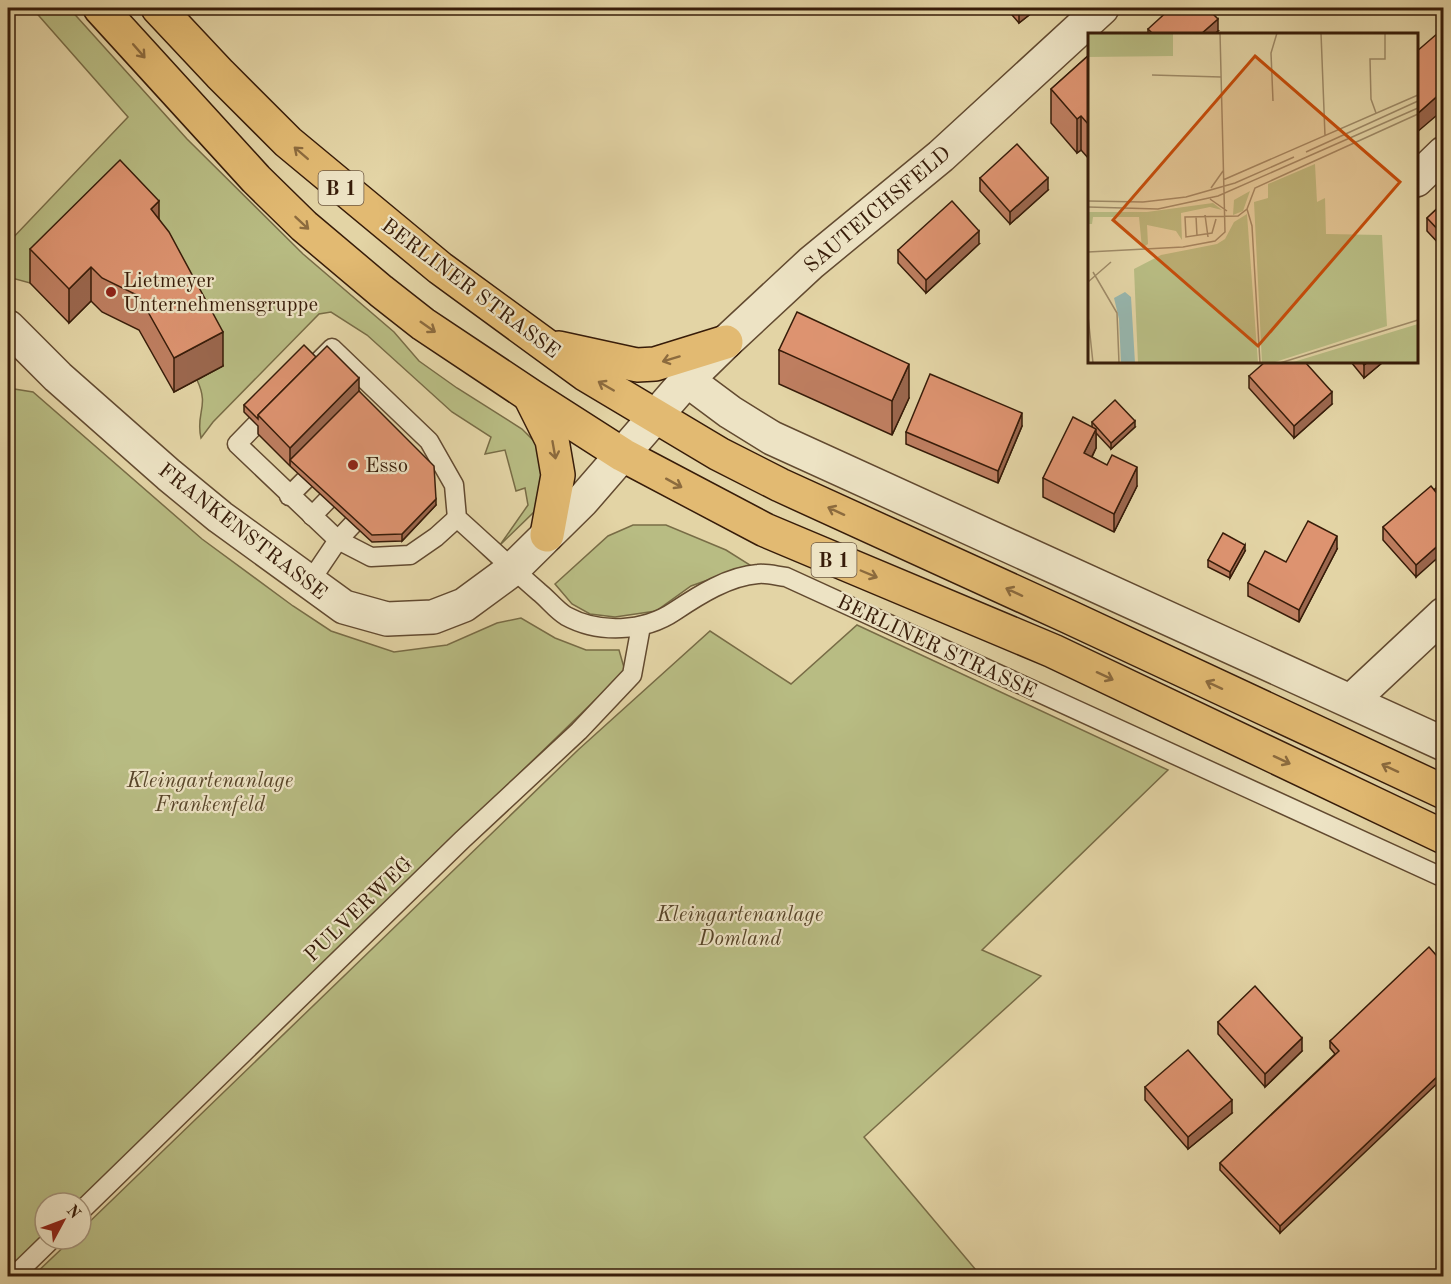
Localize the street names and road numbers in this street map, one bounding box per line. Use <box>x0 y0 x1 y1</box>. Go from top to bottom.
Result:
street label: SAUTEICHSFELD <box>801 143 955 277</box>
road number: B 1 <box>318 171 364 205</box>
street label: BERLINER STRASSE <box>377 215 563 363</box>
street label: FRANKENSTRASSE <box>154 460 330 604</box>
road number: B 1 <box>812 543 856 577</box>
street label: BERLINER STRASSE <box>833 592 1039 703</box>
street label: PULVERWEG <box>301 854 417 967</box>

